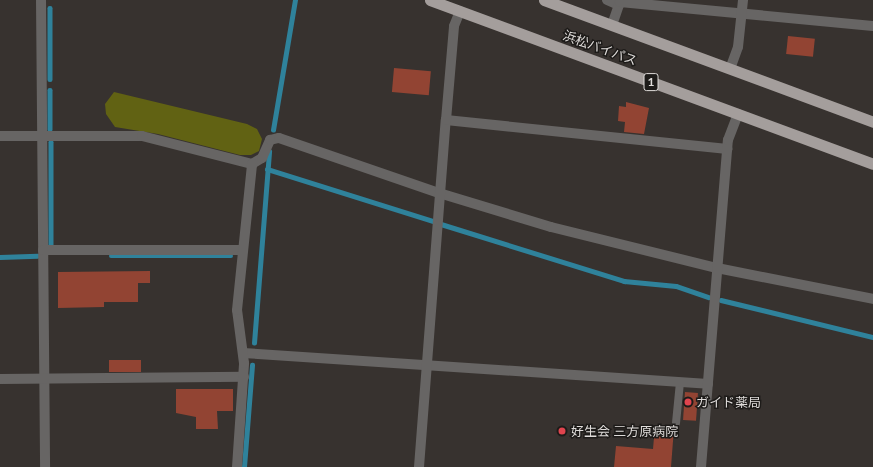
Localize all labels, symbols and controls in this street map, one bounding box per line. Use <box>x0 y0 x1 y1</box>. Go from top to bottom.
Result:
street label: 浜松バイパス <box>561 27 639 69</box>
road number: 1 <box>643 72 659 92</box>
place label: ガイド薬局 <box>696 394 761 410</box>
marker: ガイド薬局 <box>683 397 693 407</box>
place label: 好生会 三方原病院 <box>571 423 678 439</box>
marker: 好生会 三方原病院 <box>556 425 568 437</box>

